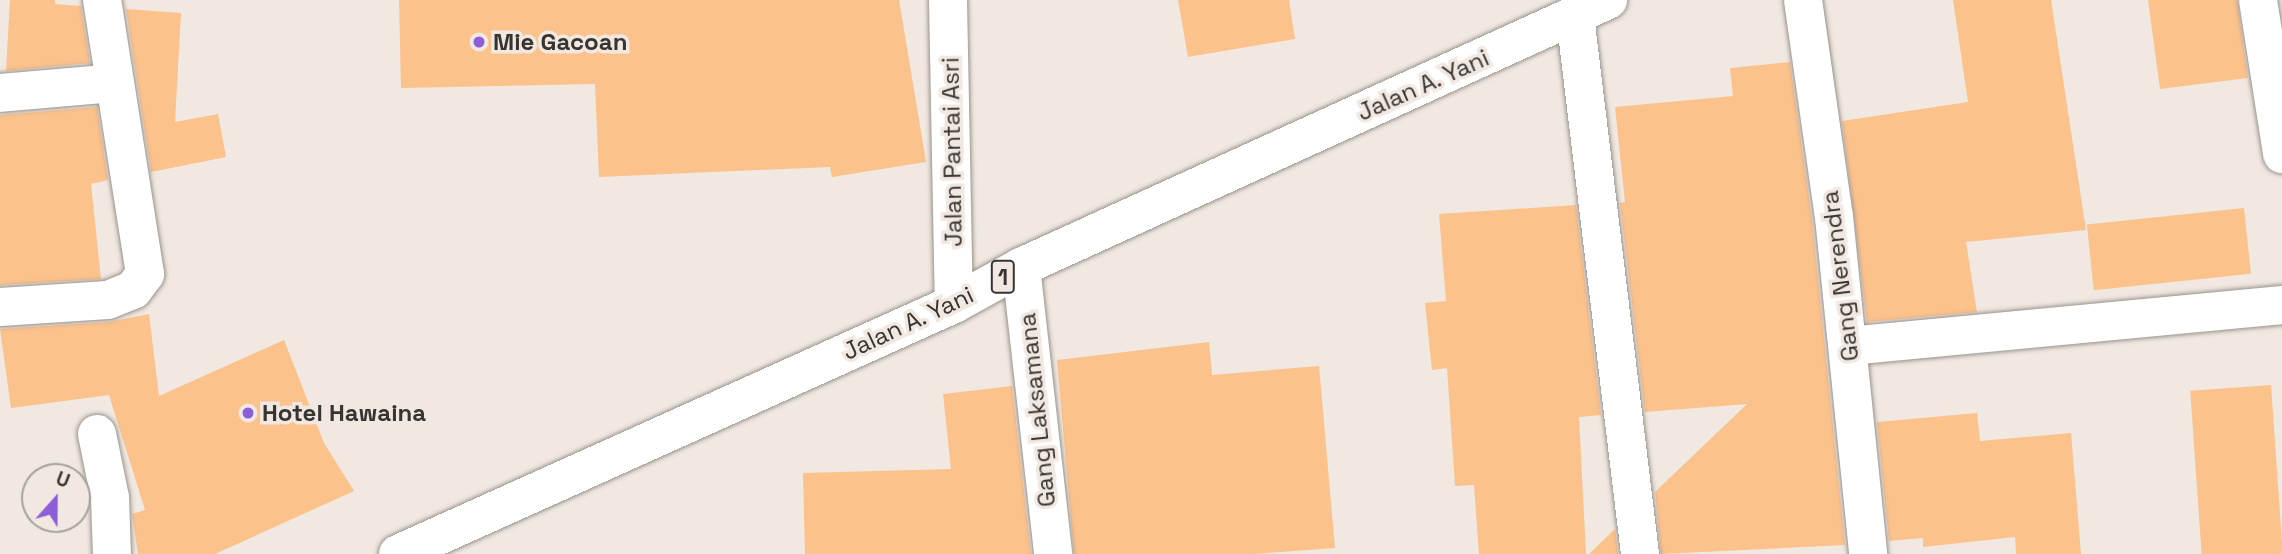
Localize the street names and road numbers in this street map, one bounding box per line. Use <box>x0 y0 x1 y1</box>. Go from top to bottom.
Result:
street label: Jalan A. Yani <box>1352 43 1494 127</box>
street label: Jalan Pantai Asri <box>936 57 968 247</box>
street label: Gang Nerendra <box>1815 189 1865 363</box>
road number: 1 <box>991 258 1015 296</box>
street label: Jalan A. Yani <box>837 280 979 366</box>
street label: Gang Laksamana <box>1013 312 1061 508</box>

